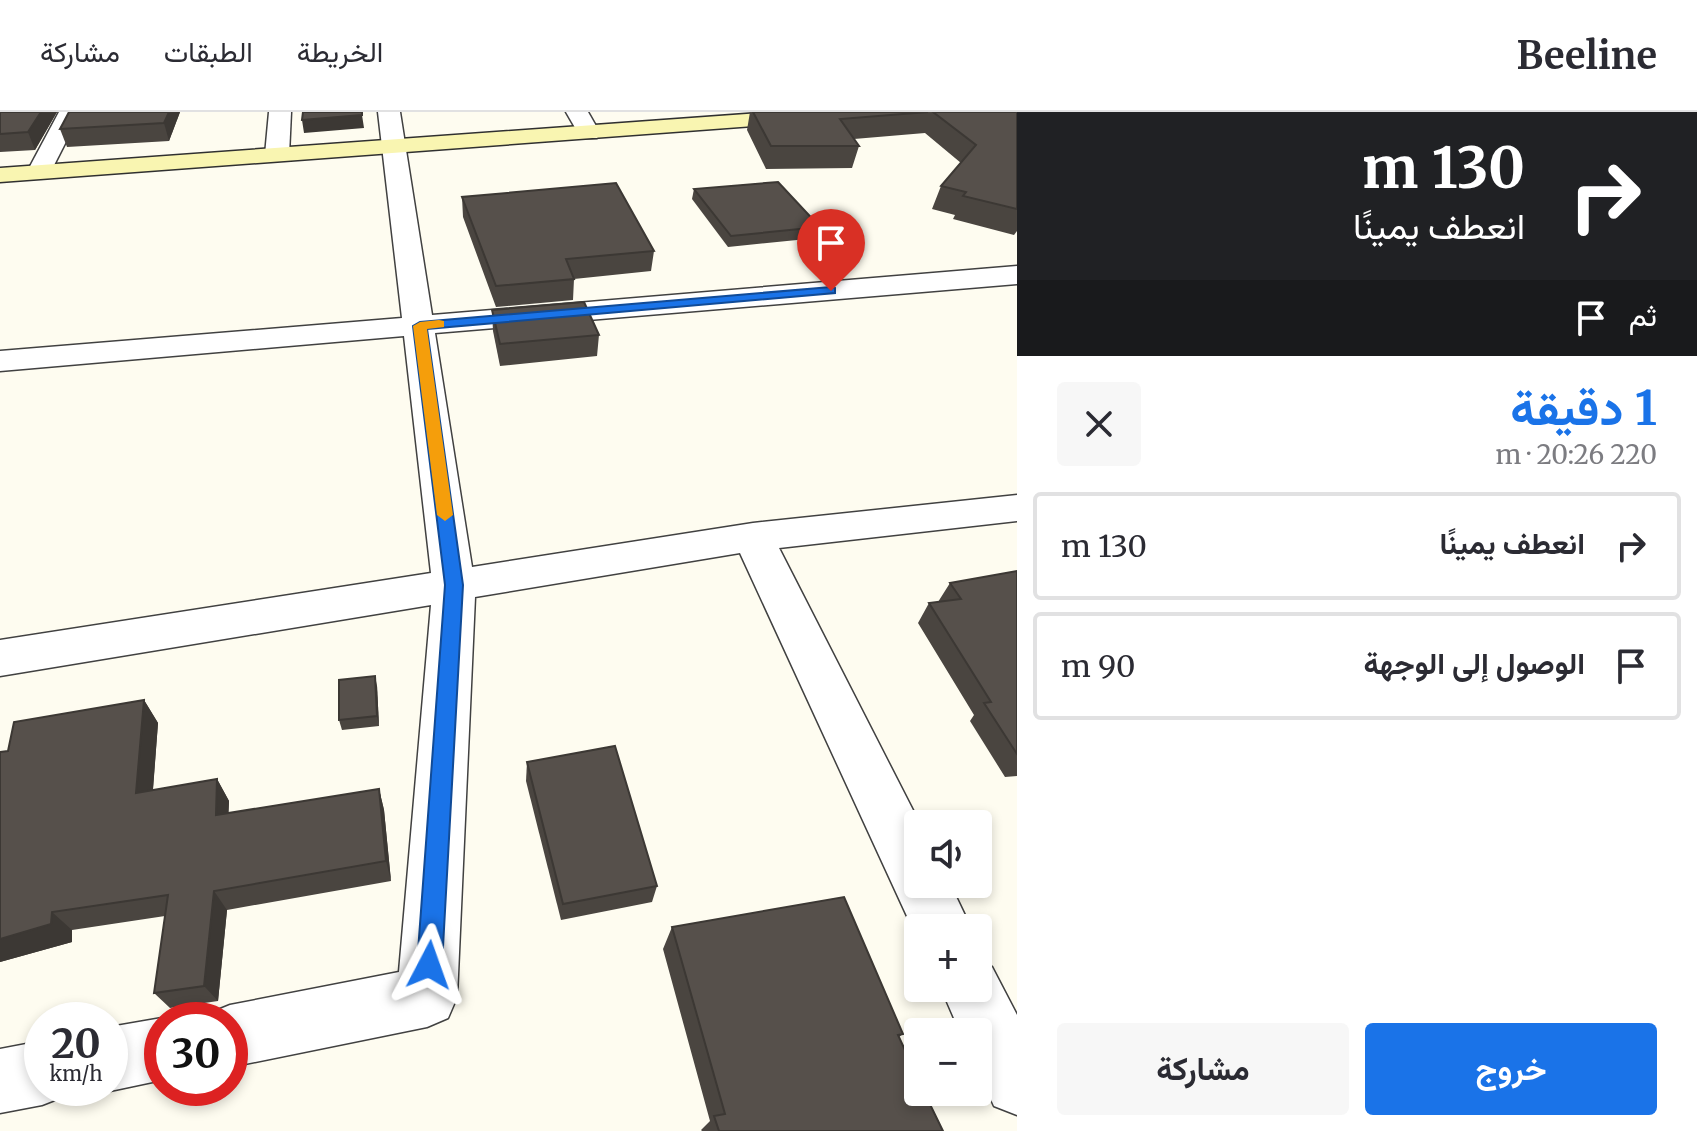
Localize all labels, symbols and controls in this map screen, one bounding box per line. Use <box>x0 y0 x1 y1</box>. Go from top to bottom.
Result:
text: Beeline <box>1517 32 1657 79</box>
text: مشاركة <box>40 34 120 70</box>
text: الطبقات <box>164 34 253 70</box>
text: الخريطة <box>297 34 383 70</box>
text: 130 m <box>1362 133 1525 203</box>
icon: right <box>1553 144 1657 248</box>
text: انعطف يمينًا <box>1353 204 1525 249</box>
pin <box>797 209 865 291</box>
icon: arrive <box>809 221 853 265</box>
icon: arrive <box>1569 296 1613 340</box>
text: ثم <box>1629 296 1657 334</box>
text: 1 دقيقة <box>1510 378 1657 438</box>
button: close <box>1057 382 1141 466</box>
text: 220 m · 20:26 <box>1495 438 1657 471</box>
text: انعطف يمينًا <box>1440 524 1585 562</box>
icon: right <box>1609 524 1653 568</box>
text: 130 m <box>1061 527 1147 565</box>
text: الوصول إلى الوجهة <box>1363 644 1585 682</box>
icon: arrive <box>1609 644 1653 688</box>
text: 90 m <box>1061 647 1135 685</box>
map controls <box>904 810 992 1106</box>
button: sound <box>904 810 992 898</box>
button: + <box>904 914 992 1002</box>
position arrow <box>387 923 471 1007</box>
speed limit sign: 30 <box>144 1002 248 1106</box>
button: − <box>904 1018 992 1106</box>
text: 20 <box>51 1019 101 1069</box>
button: مشاركة <box>1057 1023 1349 1115</box>
button: خروج <box>1365 1023 1657 1115</box>
text: km/h <box>50 1061 102 1086</box>

